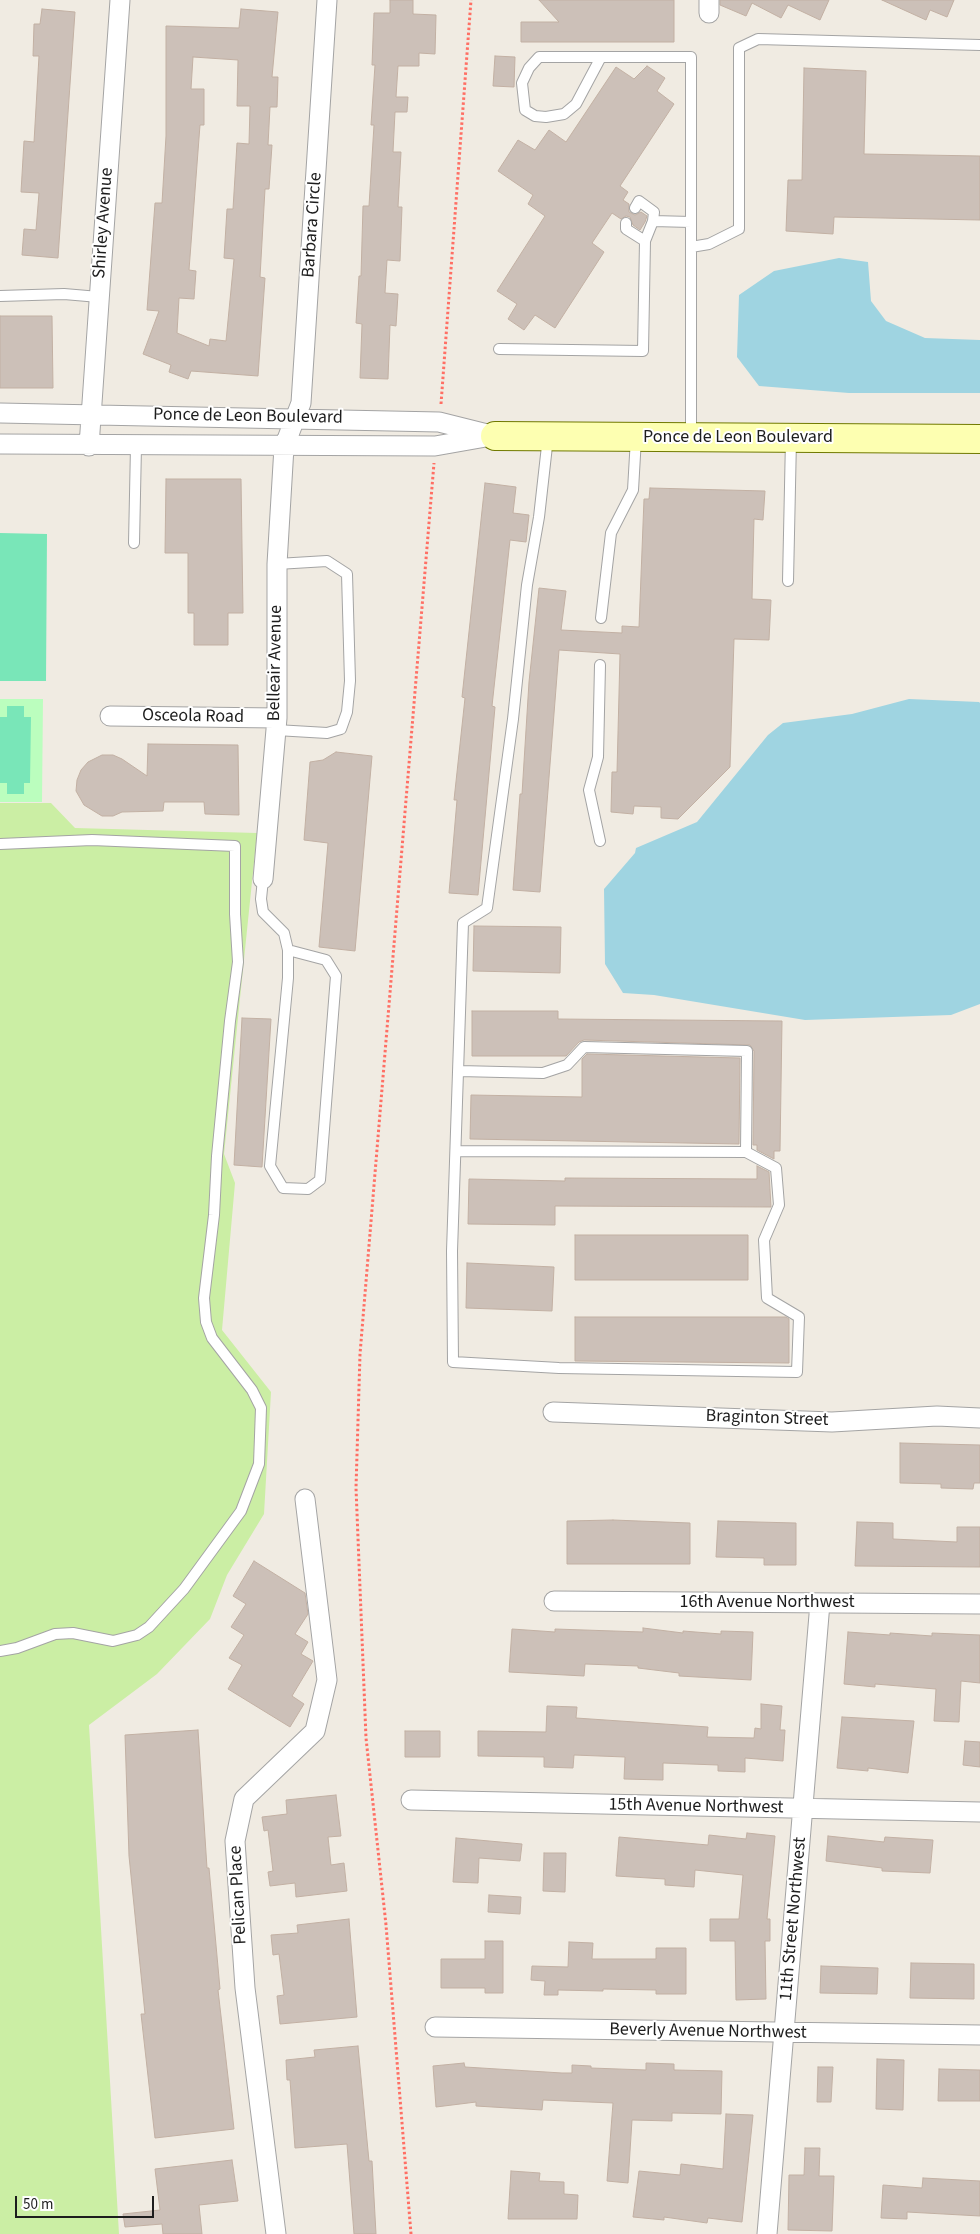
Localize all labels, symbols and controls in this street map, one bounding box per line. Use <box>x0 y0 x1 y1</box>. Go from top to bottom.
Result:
street label: Shirley Avenue <box>89 167 119 279</box>
street label: Barbara Circle <box>299 172 327 278</box>
street label: Ponce de Leon Boulevard <box>153 405 343 429</box>
street label: Ponce de Leon Boulevard <box>643 427 833 449</box>
street label: Belleair Avenue <box>264 605 288 721</box>
street label: Osceola Road <box>142 705 244 729</box>
street label: Braginton Street <box>705 1406 829 1432</box>
street label: 16th Avenue Northwest <box>679 1592 855 1614</box>
street label: 15th Avenue Northwest <box>608 1795 784 1819</box>
street label: 11th Street Northwest <box>776 1836 812 2002</box>
street label: Pelican Place <box>226 1845 252 1945</box>
street label: Beverly Avenue Northwest <box>609 2019 807 2045</box>
scale bar <box>18 2186 156 2218</box>
text: 50 m <box>23 2194 53 2215</box>

